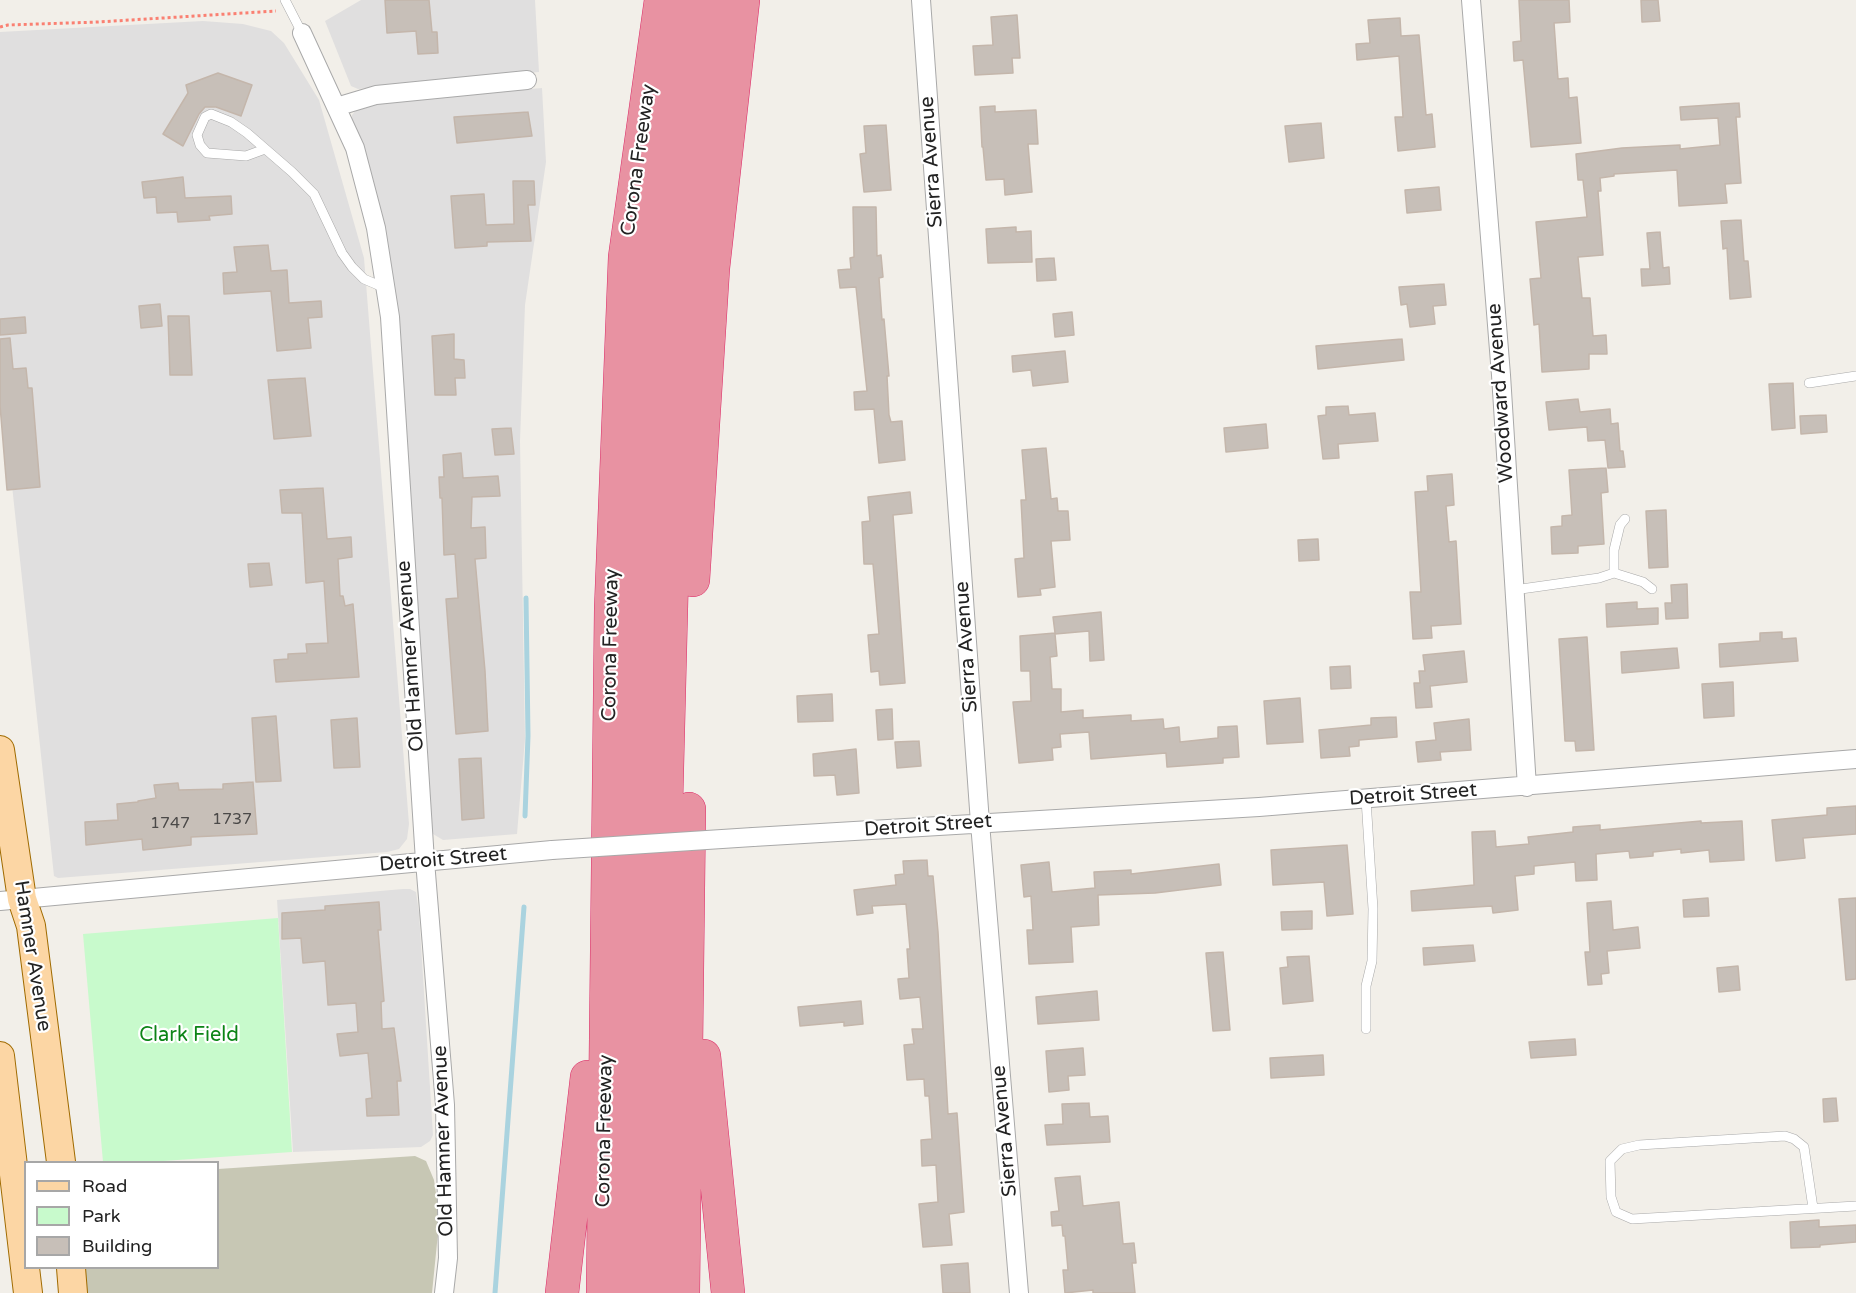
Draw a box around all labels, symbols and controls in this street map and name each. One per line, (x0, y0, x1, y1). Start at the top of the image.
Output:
street label: Corona Freeway (616, 83, 662, 237)
street label: Sierra Avenue (915, 95, 949, 229)
street label: Woodward Avenue (1483, 302, 1519, 484)
street label: Old Hamner Avenue (392, 560, 430, 752)
street label: Corona Freeway (598, 568, 624, 722)
street label: Sierra Avenue (950, 580, 984, 714)
street label: Detroit Street (1348, 779, 1478, 811)
house number: 1737 (212, 810, 252, 830)
street label: Detroit Street (863, 810, 993, 842)
house number: 1747 (150, 814, 190, 834)
street label: Detroit Street (378, 842, 508, 878)
street label: Hamner Avenue (8, 879, 56, 1033)
park label: Clark Field (139, 1024, 239, 1048)
street label: Old Hamner Avenue (429, 1045, 459, 1237)
street label: Corona Freeway (592, 1054, 618, 1208)
street label: Sierra Avenue (987, 1064, 1023, 1198)
legend (24, 1161, 219, 1269)
text: Road (82, 1175, 127, 1197)
text: Park (82, 1205, 120, 1227)
text: Building (82, 1235, 152, 1257)

